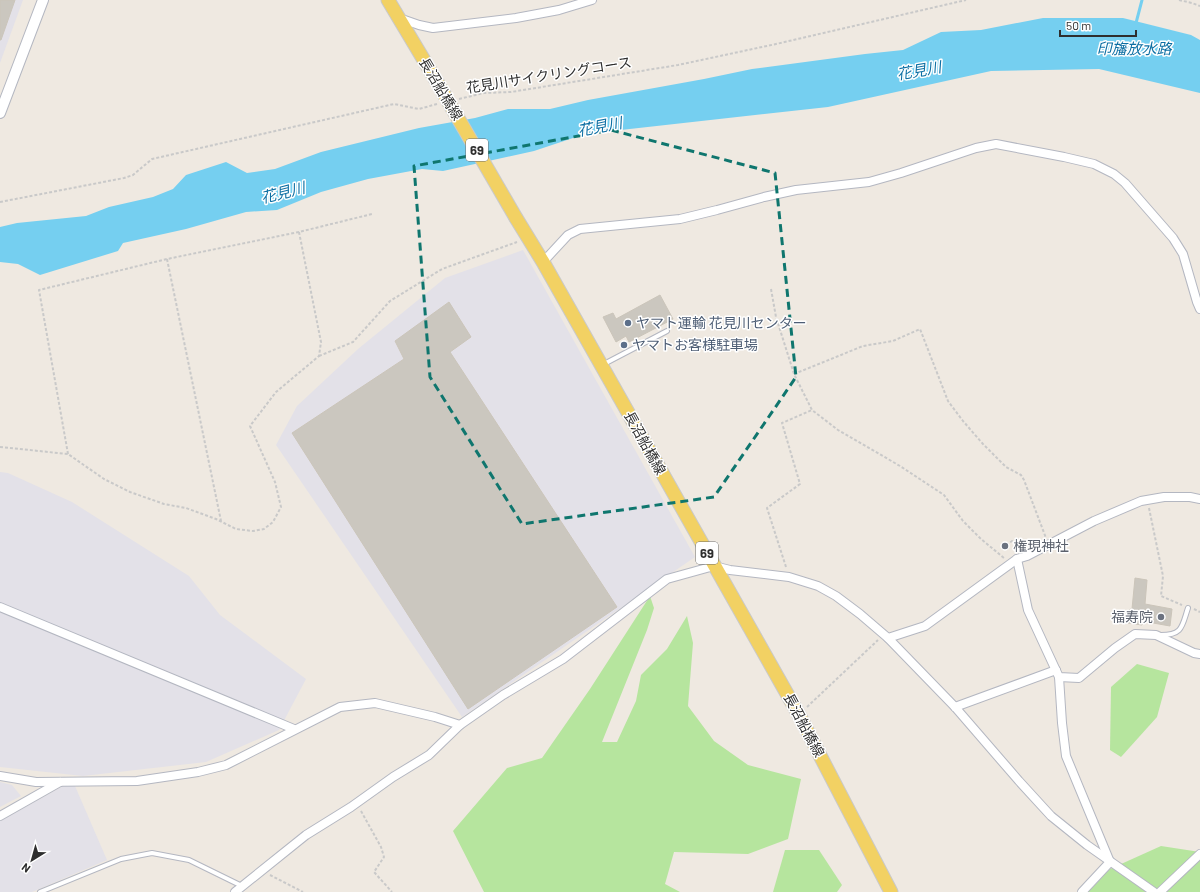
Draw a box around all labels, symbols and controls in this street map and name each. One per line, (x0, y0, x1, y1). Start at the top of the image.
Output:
scale bar (1060, 12, 1136, 38)
text: 50 m (1066, 18, 1091, 32)
water label: 印旛放水路 (1096, 39, 1173, 57)
street label: 花見川サイクリングコース (465, 53, 633, 96)
street label: 長沼船橋線 (416, 54, 467, 123)
water label: 花見川 (895, 57, 945, 83)
water label: 花見川 (576, 113, 626, 139)
road number: 69 (466, 139, 488, 161)
water label: 花見川 (259, 177, 309, 206)
place label: ヤマト運輸 花見川センター (636, 314, 807, 331)
marker: ヤマト運輸 花見川センター (623, 318, 633, 328)
place label: ヤマトお客様駐車場 (632, 336, 758, 353)
marker: ヤマトお客様駐車場 (619, 340, 629, 350)
street label: 長沼船橋線 (621, 408, 670, 477)
place label: 権現神社 (1013, 537, 1069, 554)
marker: 権現神社 (1000, 541, 1010, 551)
road number: 69 (696, 542, 718, 564)
place label: 福寿院 (1111, 608, 1153, 625)
marker: 福寿院 (1156, 612, 1166, 622)
street label: 長沼船橋線 (781, 690, 828, 760)
north arrow (12, 840, 52, 880)
text: N (19, 861, 33, 876)

